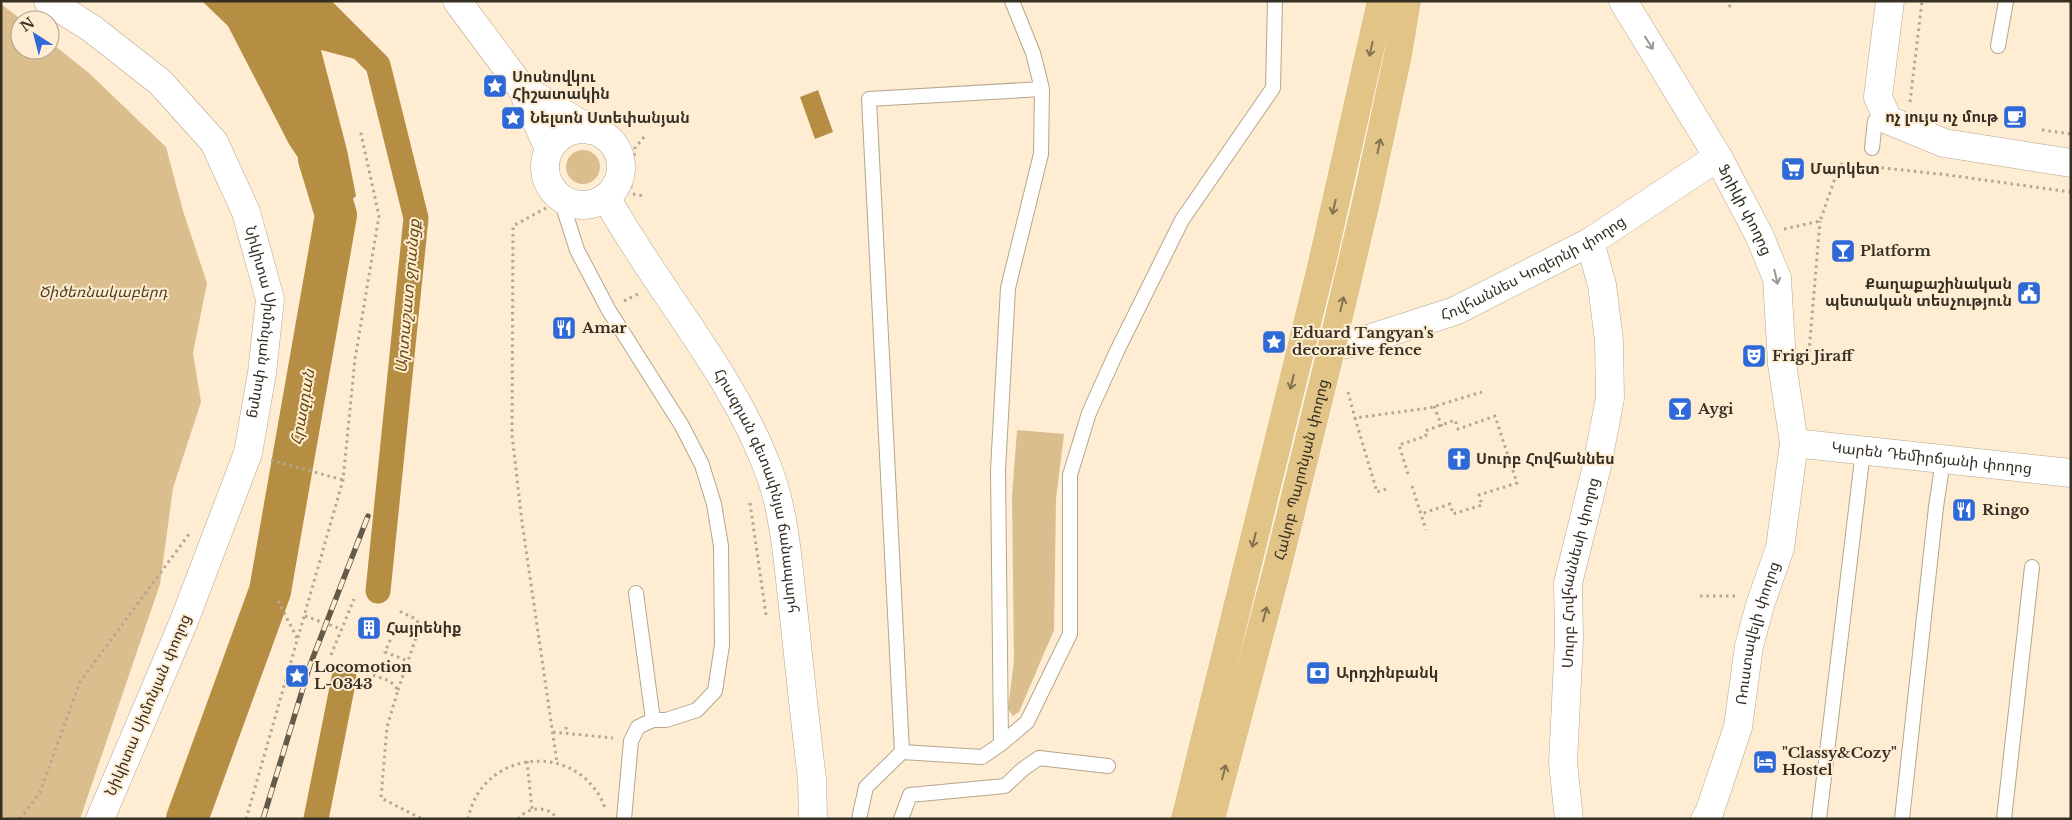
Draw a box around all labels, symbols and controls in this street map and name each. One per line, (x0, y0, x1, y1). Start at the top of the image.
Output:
north arrow (10, 10, 60, 60)
text: N (17, 13, 38, 36)
one-way arrow (1644, 35, 1654, 49)
one-way arrow (1365, 40, 1375, 56)
place label: Սոսնովկու Հիշատակին (512, 67, 610, 103)
place icon: Սոսնովկու Հիշատակին (482, 73, 508, 99)
cafe icon: ոչ լույս ոչ մութ (2002, 104, 2028, 130)
place icon: Նելսոն Ստեփանյան (500, 105, 526, 131)
place label: ոչ լույս ոչ մութ (1885, 107, 1999, 126)
place label: Նելսոն Ստեփանյան (530, 108, 690, 127)
one-way arrow (1375, 138, 1384, 154)
supermarket icon: Մարկետ (1780, 156, 1806, 182)
place label: Մարկետ (1810, 159, 1880, 178)
street label: Ֆրիկի փողոց (1714, 161, 1776, 258)
one-way arrow (1329, 199, 1338, 215)
street label: Հովհաննես Կոզերնի փողոց (1438, 211, 1629, 324)
water label: Արտաշատ ջրանցք (390, 217, 424, 374)
street label: Նիկիտա Սիմոնյան փողոց (241, 224, 281, 420)
bar icon: Platform (1830, 238, 1856, 264)
place label: Platform (1860, 241, 1931, 260)
one-way arrow (1772, 269, 1781, 285)
place label: Քաղաքաշինական պետական տեսչություն (1825, 274, 2012, 310)
public building icon: Քաղաքաշինական պետական տեսչություն (2016, 280, 2042, 306)
park label: Ծիծեռնակաբերդ (39, 282, 168, 301)
one-way arrow (1338, 296, 1347, 312)
restaurant icon: Amar (551, 315, 577, 341)
place label: Amar (581, 318, 627, 337)
place label: Eduard Tangyan's decorative fence (1292, 323, 1434, 359)
place icon: Eduard Tangyan's decorative fence (1261, 329, 1287, 355)
theatre icon: Frigi Jiraff (1741, 343, 1767, 369)
place label: Frigi Jiraff (1772, 346, 1855, 365)
street label: Հրազդան գետափնյա ճանապարհ (710, 365, 804, 614)
water label: Հրազդան (286, 366, 319, 446)
one-way arrow (1287, 374, 1296, 390)
street label: Հակոբ Պարոնյան փողոց (1270, 377, 1333, 562)
bar icon: Aygi (1667, 396, 1693, 422)
place label: Aygi (1697, 399, 1734, 418)
street label: Կարեն Դեմիրճյանի փողոց (1831, 437, 2033, 478)
church icon: Սուրբ Հովհաննես (1446, 446, 1472, 472)
place label: Սուրբ Հովհաննես (1476, 449, 1615, 468)
street label: Սուրբ Հովհաննեսի փողոց (1557, 475, 1603, 669)
restaurant icon: Ringo (1951, 497, 1977, 523)
place label: Ringo (1982, 500, 2030, 519)
one-way arrow (1249, 532, 1258, 548)
street label: Ռուստավելի փողոց (1731, 559, 1784, 706)
one-way arrow (1261, 607, 1270, 623)
street label: Նիկիտա Սիմոնյան փողոց (101, 611, 195, 799)
building icon: Հայրենիք (356, 615, 382, 641)
place label: Հայրենիք (386, 618, 462, 637)
place label: Locomotion L-0343 (314, 657, 412, 693)
bank icon: Արդշինբանկ (1305, 660, 1331, 686)
place icon: Locomotion L-0343 (284, 663, 310, 689)
place label: Արդշինբանկ (1336, 663, 1438, 682)
place label: "Classy&Cozy" Hostel (1782, 743, 1897, 779)
hotel icon: "Classy&Cozy" Hostel (1752, 749, 1778, 775)
one-way arrow (1219, 764, 1229, 780)

